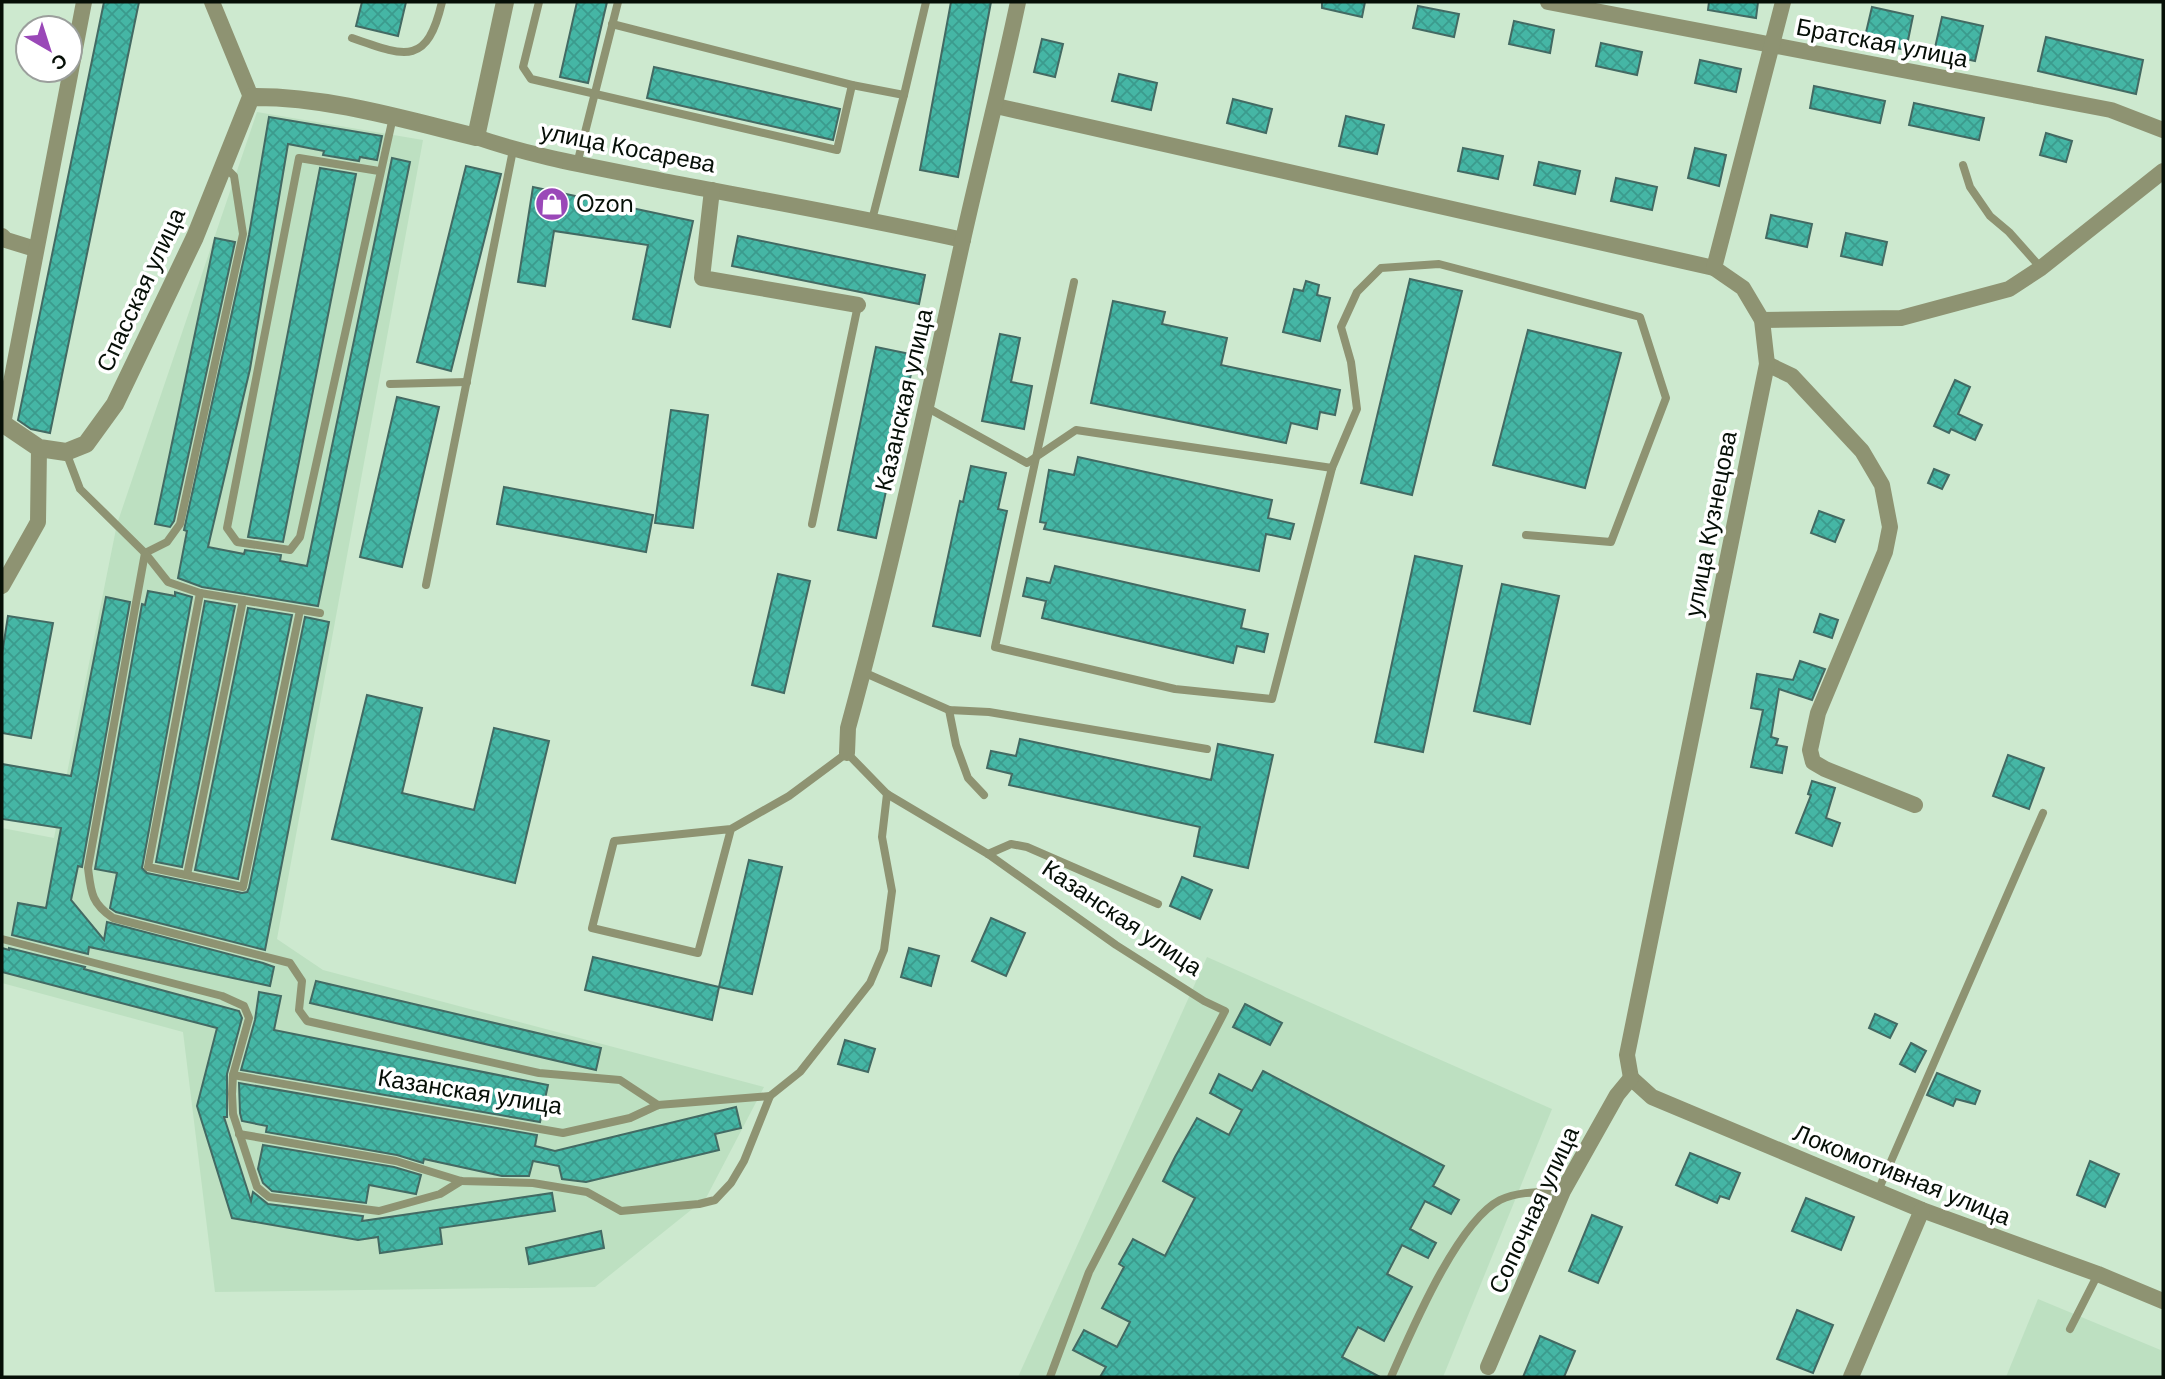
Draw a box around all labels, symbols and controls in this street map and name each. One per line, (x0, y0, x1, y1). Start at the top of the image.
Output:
street label: Братская улица (1794, 11, 1971, 74)
north arrow (14, 14, 84, 84)
text: С (46, 48, 73, 76)
street label: улица Косарева (538, 115, 719, 180)
shop icon: Ozon (533, 185, 571, 223)
place label: Ozon (576, 188, 634, 219)
street label: Спасская улица (89, 202, 192, 377)
street label: Казанская улица (867, 305, 940, 494)
street label: улица Кузнецова (1677, 428, 1744, 619)
street label: Казанская улица (1036, 853, 1209, 983)
street label: Казанская улица (376, 1062, 565, 1121)
street label: Локомотивная улица (1789, 1117, 2016, 1233)
street label: Сопочная улица (1481, 1121, 1586, 1298)

